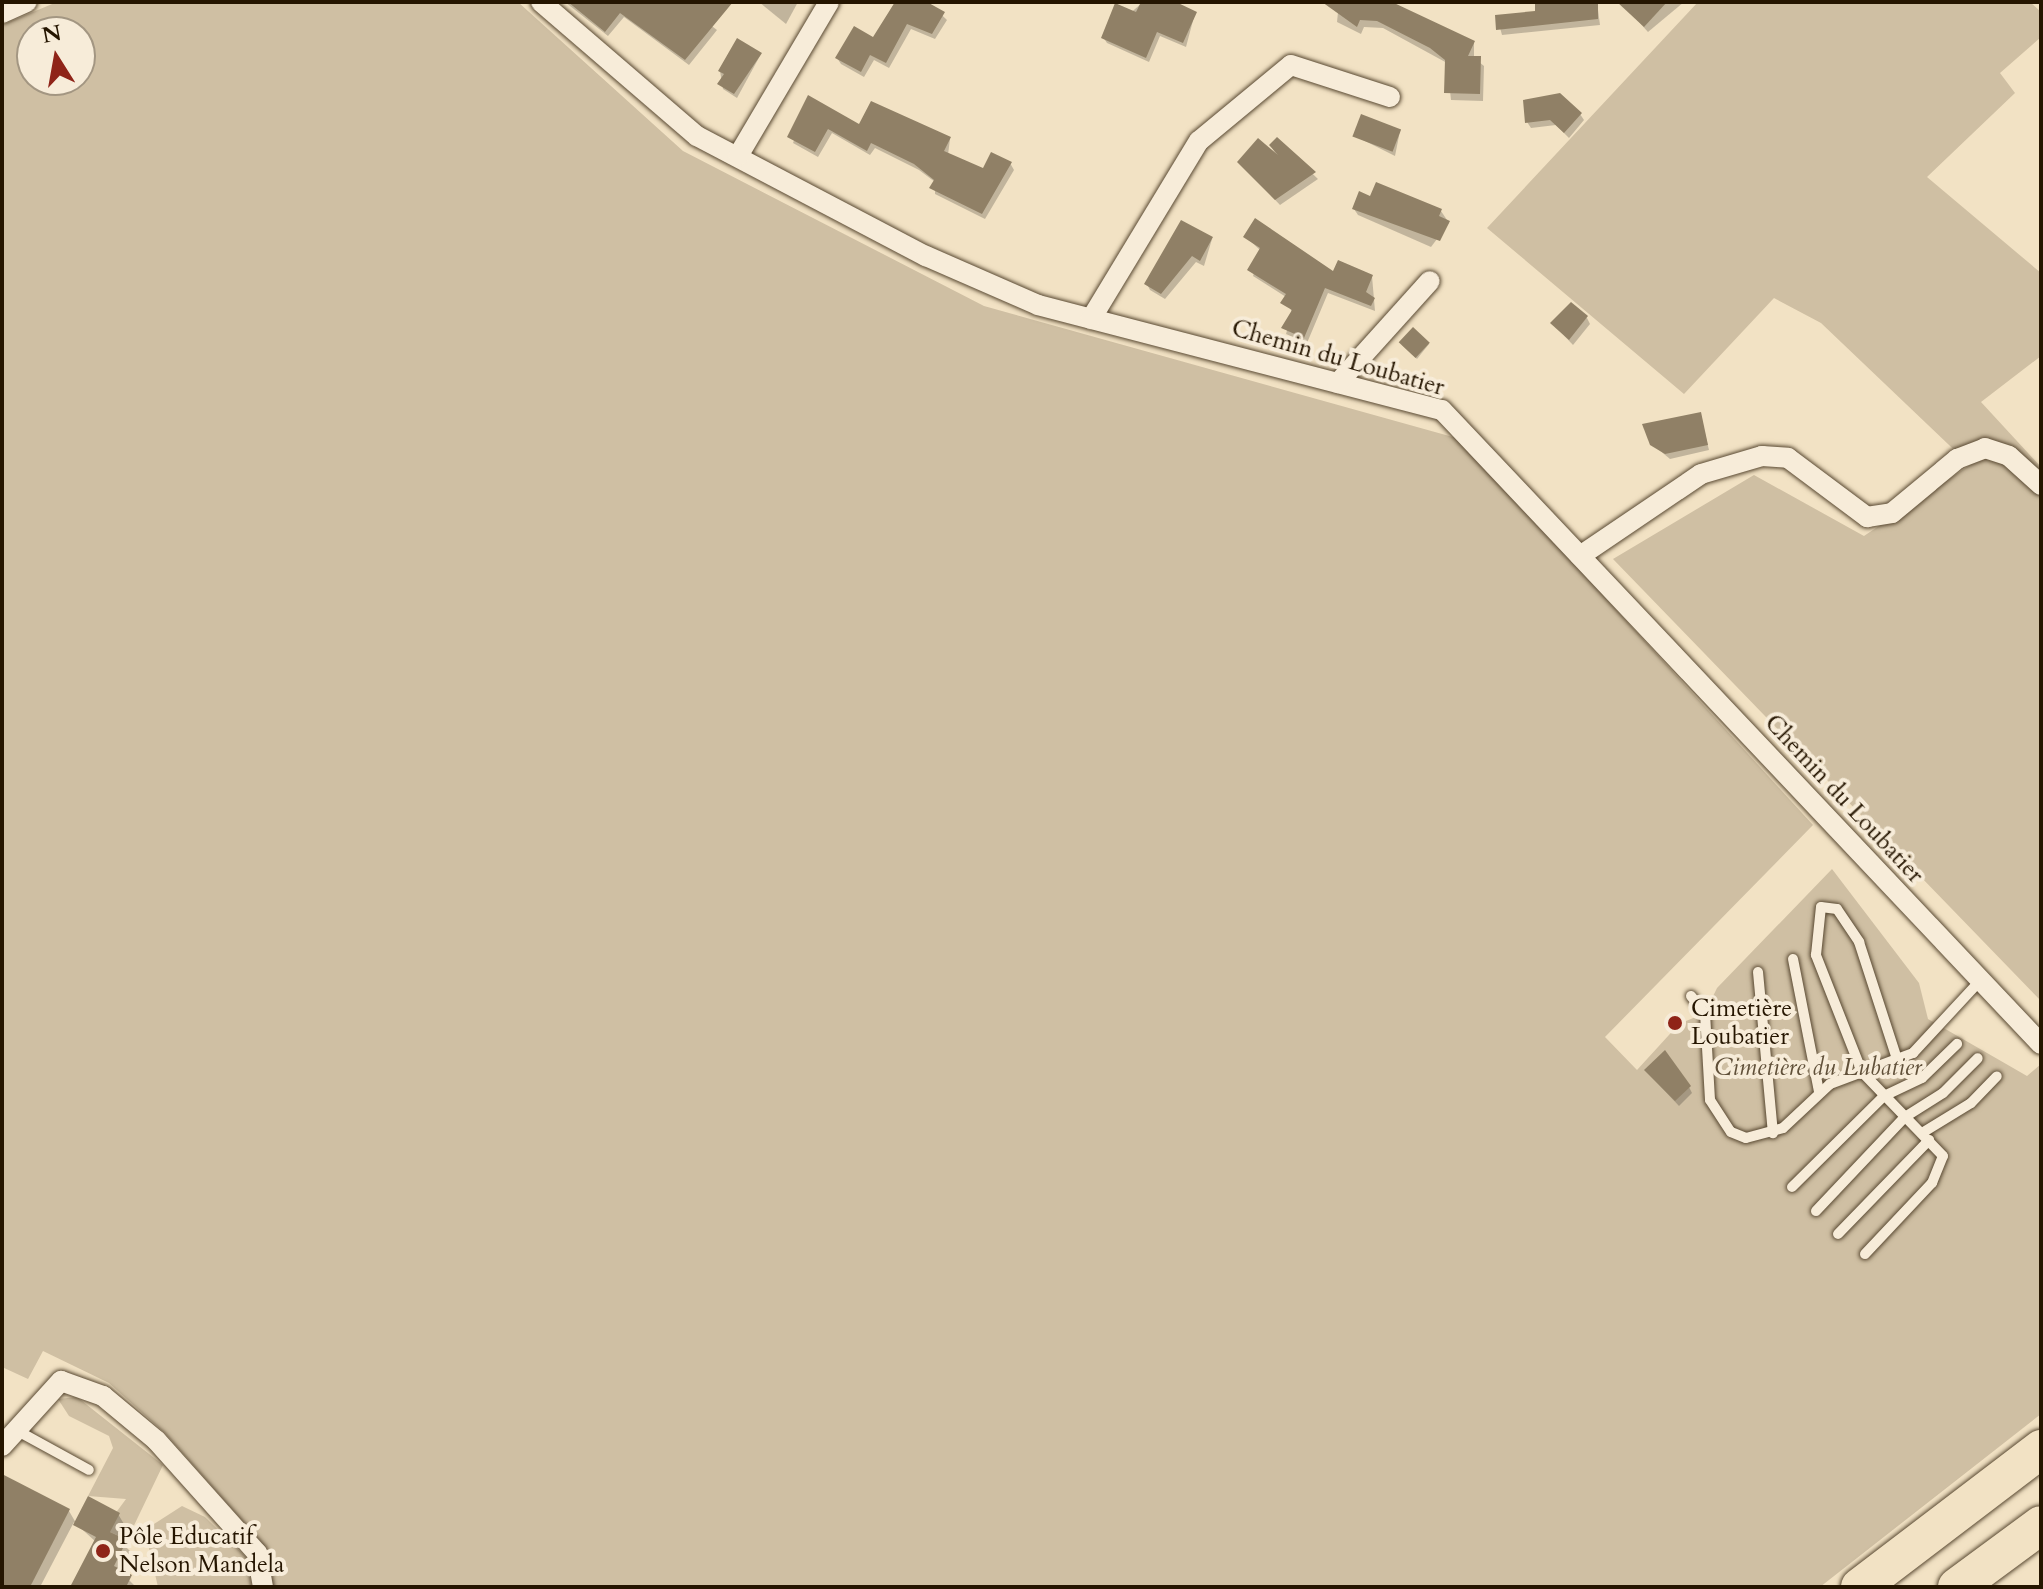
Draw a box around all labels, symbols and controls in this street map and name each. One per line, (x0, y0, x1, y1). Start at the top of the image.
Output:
north arrow (16, 16, 96, 96)
text: N (40, 18, 64, 51)
street label: Chemin du Loubatier (1228, 314, 1448, 402)
street label: Chemin du Loubatier (1759, 709, 1929, 889)
place label: Cimetière Loubatier (1691, 995, 1792, 1051)
marker: Cimetière Loubatier (1666, 1014, 1684, 1032)
park label: Cimetière du Lubatier (1714, 1054, 1922, 1082)
place label: Pôle Educatif Nelson Mandela (119, 1523, 284, 1579)
marker: Pôle Educatif Nelson Mandela (94, 1542, 112, 1560)

